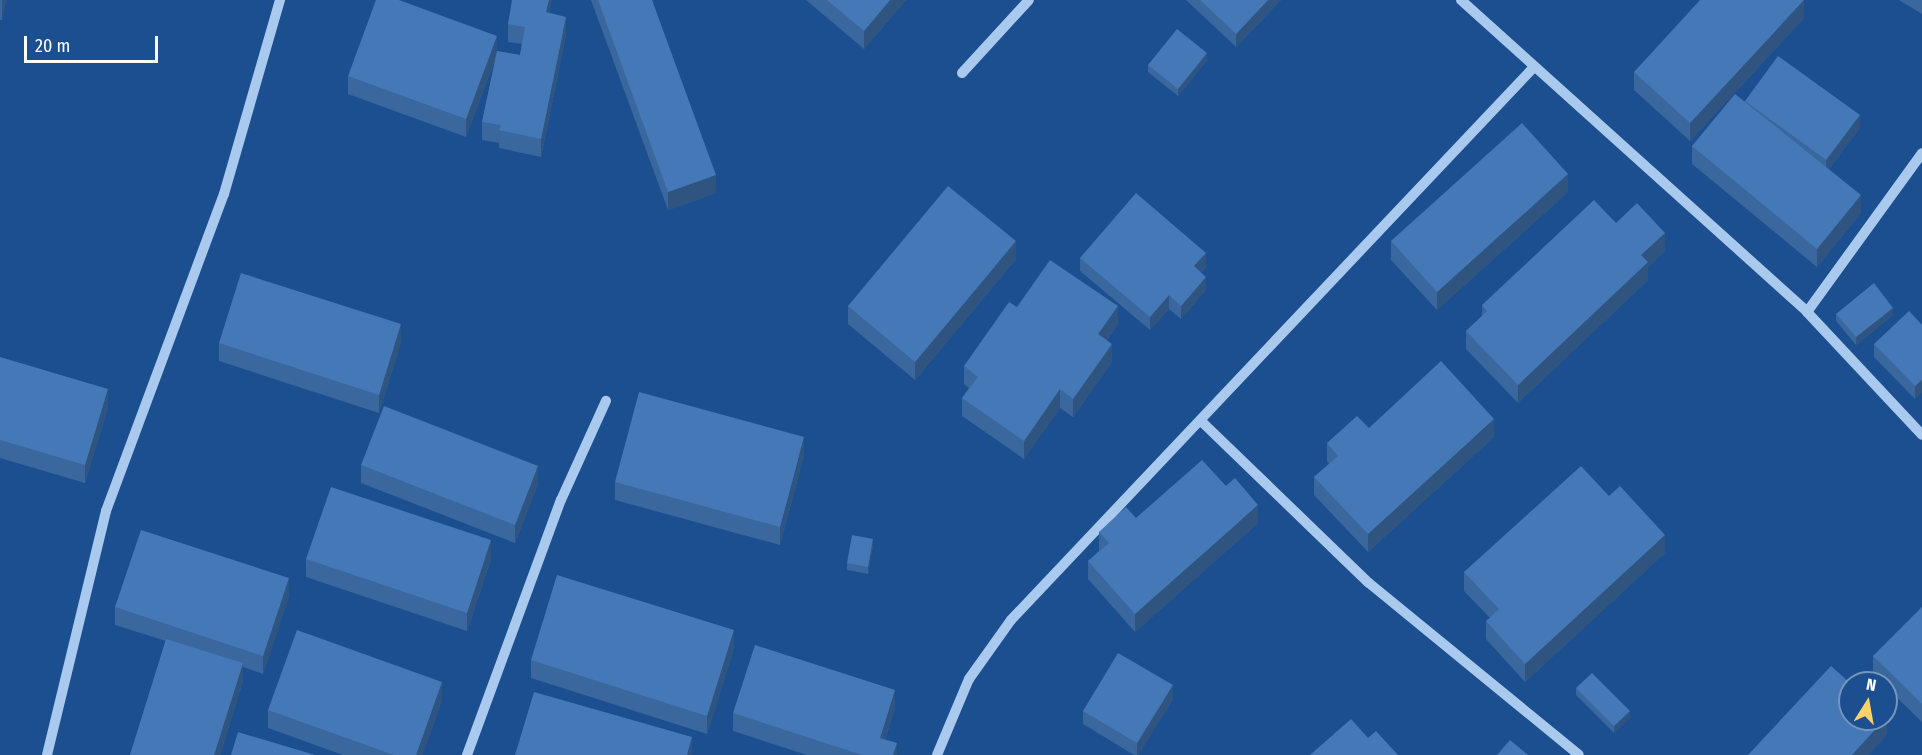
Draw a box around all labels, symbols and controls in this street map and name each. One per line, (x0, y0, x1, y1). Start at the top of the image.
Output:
scale bar (27, 24, 160, 62)
text: 20 m (35, 35, 70, 57)
north arrow (1838, 671, 1898, 731)
text: N (1865, 675, 1878, 695)

